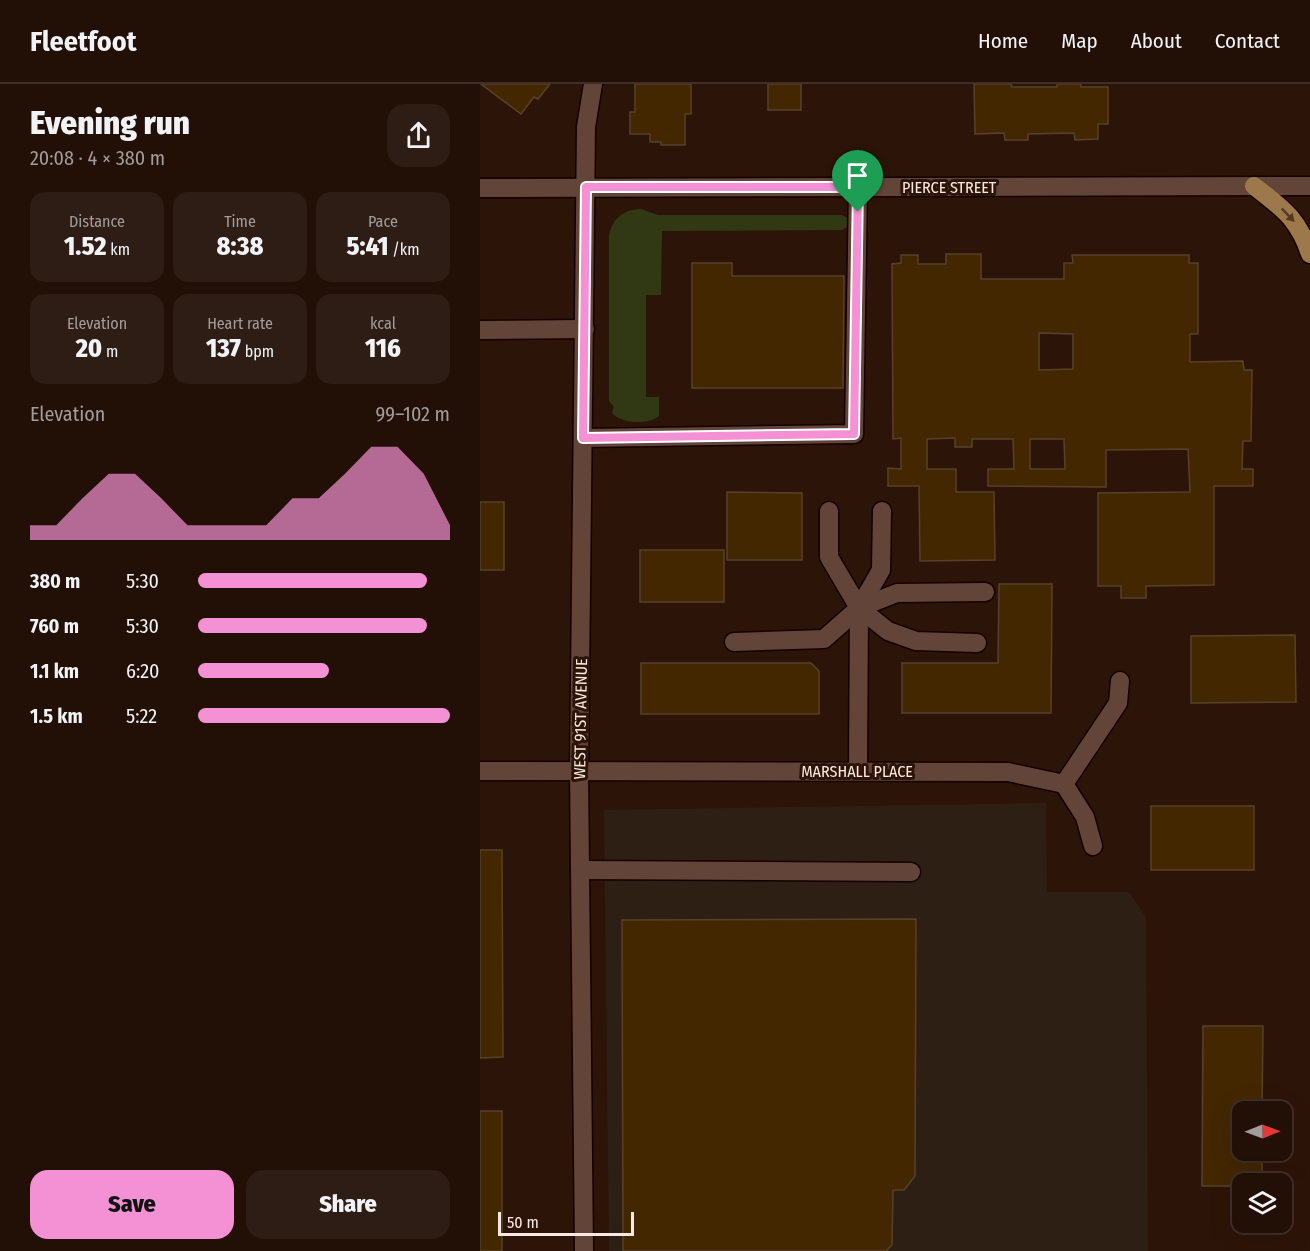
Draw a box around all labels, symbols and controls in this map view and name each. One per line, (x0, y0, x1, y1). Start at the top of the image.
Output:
text: Fleetfoot (30, 25, 137, 58)
text: Home (978, 28, 1028, 54)
text: Map (1061, 28, 1098, 54)
text: About (1131, 28, 1182, 54)
text: Contact (1215, 28, 1280, 54)
text: Evening run (30, 103, 190, 143)
button: share (387, 104, 450, 167)
text: 20:08 · 4 × 380 m (30, 146, 165, 170)
pin (832, 150, 883, 212)
icon: arrive (841, 159, 874, 192)
street label: PIERCE STREET (902, 178, 997, 197)
one-way arrow (1281, 208, 1295, 223)
text: Distance (69, 212, 125, 231)
text: Time (224, 212, 256, 231)
text: Pace (368, 212, 398, 231)
text: 1.52 (64, 231, 106, 262)
text: 8:38 (217, 231, 263, 262)
text: 5:41 (347, 231, 388, 262)
text: km (106, 240, 130, 259)
text: /km (388, 240, 419, 259)
text: Elevation (67, 314, 127, 333)
text: Heart rate (207, 314, 273, 333)
text: kcal (370, 314, 396, 333)
text: 20 (76, 333, 102, 364)
text: 137 (206, 333, 241, 364)
text: 116 (365, 333, 401, 364)
text: m (102, 342, 118, 361)
text: bpm (241, 342, 274, 361)
text: Elevation (30, 402, 105, 426)
text: 99–102 m (376, 402, 450, 426)
text: 380 m (30, 569, 80, 593)
text: 5:30 (126, 569, 159, 593)
text: 760 m (30, 614, 79, 638)
text: 5:30 (126, 614, 159, 638)
street label: WEST 91ST AVENUE (570, 658, 591, 780)
text: 1.1 km (30, 659, 79, 683)
text: 6:20 (126, 659, 159, 683)
text: 1.5 km (30, 704, 83, 728)
text: 5:22 (126, 704, 157, 728)
street label: MARSHALL PLACE (801, 762, 913, 781)
north arrow (1232, 1101, 1292, 1161)
map controls (1232, 1101, 1292, 1233)
button: Save (30, 1170, 234, 1239)
button: Share (246, 1170, 450, 1239)
button: layers (1232, 1173, 1292, 1233)
scale bar (498, 1209, 634, 1236)
text: 50 m (507, 1213, 539, 1232)

